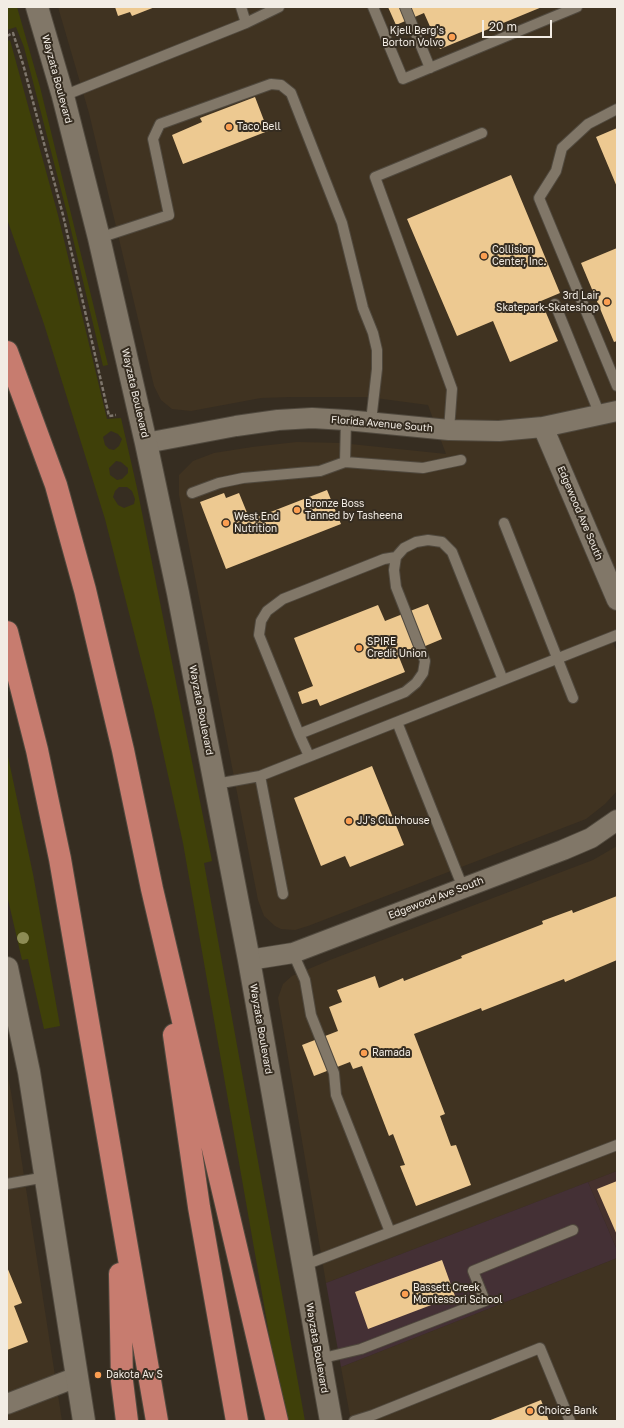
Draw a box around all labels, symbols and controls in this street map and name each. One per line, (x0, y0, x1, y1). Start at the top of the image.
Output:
scale bar (484, 12, 554, 38)
text: 20 m (489, 19, 517, 34)
place label: Kjell Berg's Borton Volvo (382, 25, 444, 48)
marker: Kjell Berg's Borton Volvo (447, 32, 457, 42)
street label: Wayzata Boulevard (39, 33, 75, 125)
place label: Taco Bell (237, 121, 281, 133)
marker: Taco Bell (224, 122, 234, 132)
place label: Collision Center, Inc. (492, 244, 546, 268)
marker: Collision Center, Inc. (479, 251, 489, 261)
place label: 3rd Lair Skatepark-Skateshop (496, 290, 599, 314)
marker: 3rd Lair Skatepark-Skateshop (602, 297, 612, 307)
street label: Wayzata Boulevard (119, 347, 151, 439)
street label: Florida Avenue South (331, 414, 433, 434)
street label: Edgewood Ave South (555, 464, 605, 562)
place label: Bronze Boss Tanned by Tasheena (305, 498, 403, 522)
marker: Bronze Boss Tanned by Tasheena (292, 505, 302, 515)
place label: West End Nutrition (234, 511, 279, 534)
marker: West End Nutrition (221, 518, 231, 528)
place label: SPIRE Credit Union (367, 636, 427, 660)
marker: SPIRE Credit Union (354, 643, 364, 653)
street label: Wayzata Boulevard (186, 664, 216, 756)
place label: JJ's Clubhouse (357, 815, 430, 827)
marker: JJ's Clubhouse (344, 816, 354, 826)
street label: Edgewood Ave South (387, 874, 485, 922)
street label: Wayzata Boulevard (247, 983, 275, 1075)
place label: Ramada (372, 1047, 411, 1059)
marker: Ramada (359, 1048, 369, 1058)
place label: Bassett Creek Montessori School (413, 1282, 502, 1306)
marker: Bassett Creek Montessori School (400, 1289, 410, 1299)
street label: Wayzata Boulevard (303, 1302, 331, 1394)
place label: Dakota Av S (106, 1369, 163, 1381)
marker: Dakota Av S (93, 1370, 103, 1380)
place label: Choice Bank (538, 1405, 598, 1417)
marker: Choice Bank (525, 1406, 535, 1416)

